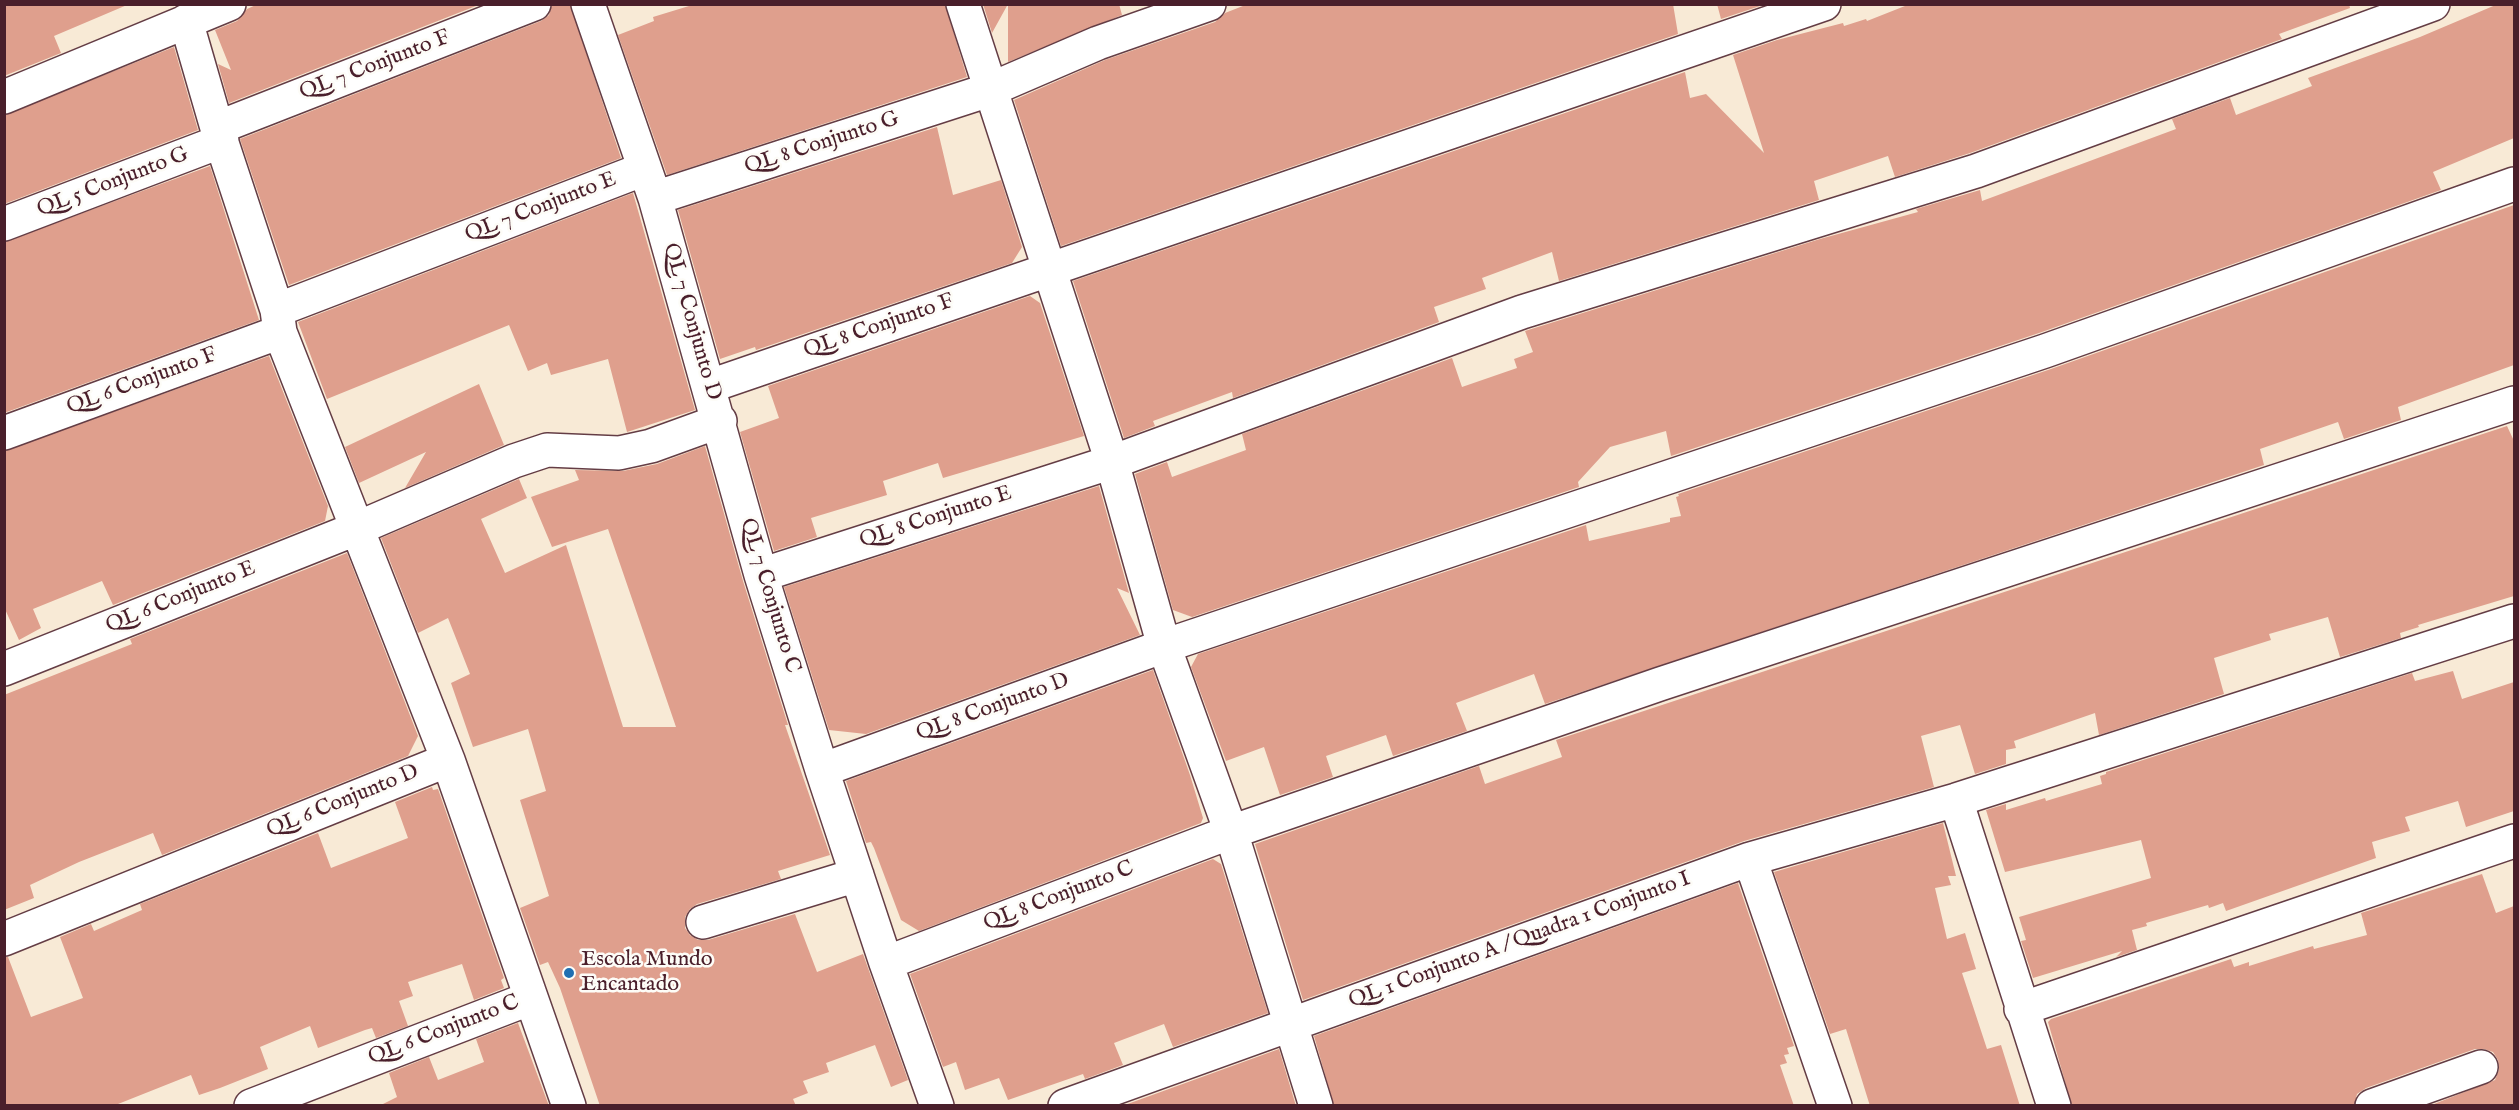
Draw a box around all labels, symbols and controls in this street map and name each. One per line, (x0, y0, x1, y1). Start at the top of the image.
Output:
street label: QL 7 Conjunto F (296, 25, 454, 107)
street label: QL 8 Conjunto G (742, 107, 902, 181)
street label: QL 5 Conjunto G (34, 142, 192, 224)
street label: QL 7 Conjunto E (462, 167, 620, 249)
street label: QL 7 Conjunto D (656, 240, 726, 404)
street label: QL 8 Conjunto F (800, 289, 958, 365)
street label: QL 6 Conjunto F (63, 343, 221, 421)
street label: QL 8 Conjunto E (857, 481, 1015, 555)
street label: QL 7 Conjunto C (733, 515, 805, 677)
street label: QL 6 Conjunto E (102, 556, 260, 640)
street label: QL 8 Conjunto D (913, 668, 1073, 748)
street label: QL 6 Conjunto D (263, 760, 423, 844)
street label: QL 8 Conjunto C (980, 856, 1138, 938)
street label: QL 1 Conjunto A / Quadra 1 Conjunto I (1346, 867, 1694, 1015)
place label: Escola Mundo Encantado (581, 947, 713, 998)
marker: Escola Mundo Encantado (562, 966, 576, 980)
street label: QL 6 Conjunto C (365, 990, 523, 1072)

